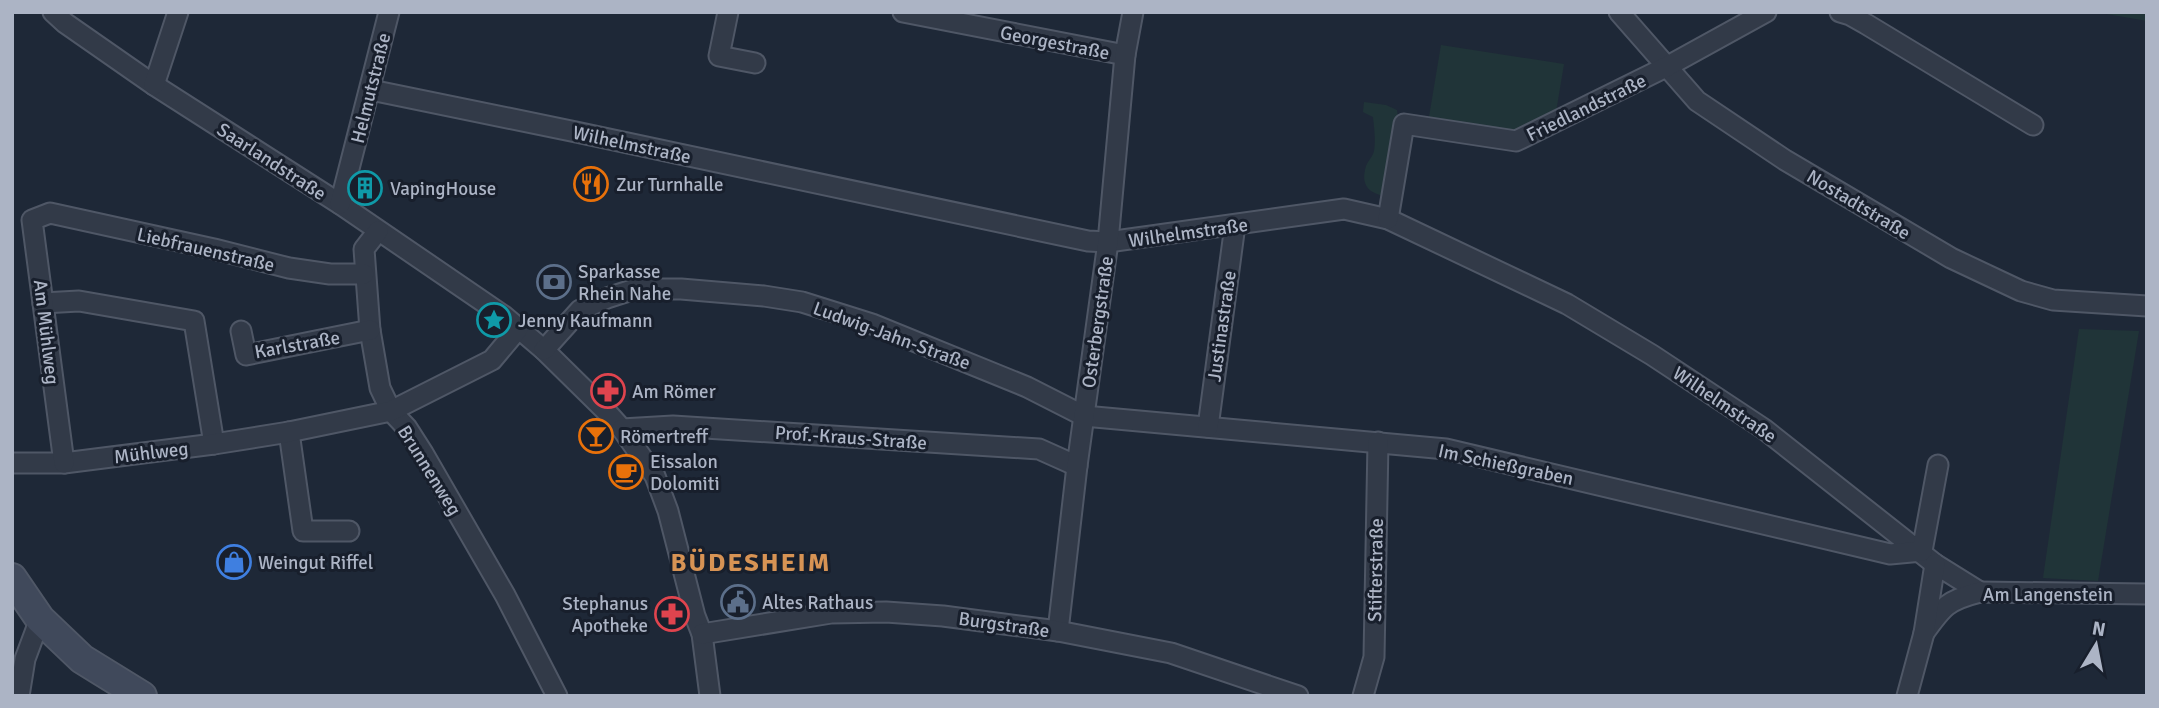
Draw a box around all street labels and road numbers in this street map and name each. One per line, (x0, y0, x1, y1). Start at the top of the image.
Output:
street label: Georgestraße (998, 21, 1112, 65)
street label: Helmutstraße (346, 31, 396, 146)
street label: Friedlandstraße (1523, 69, 1650, 147)
street label: Saarlandstraße (212, 118, 331, 206)
street label: Wilhelmstraße (570, 121, 693, 169)
street label: Nostadtstraße (1802, 164, 1915, 245)
street label: Wilhelmstraße (1127, 213, 1249, 253)
street label: Liebfrauenstraße (135, 222, 277, 277)
street label: Osterbergstraße (1077, 255, 1119, 390)
street label: Justinastraße (1202, 269, 1242, 383)
street label: Am Mühlweg (28, 278, 64, 386)
street label: Ludwig-Jahn-Straße (810, 296, 974, 376)
street label: Karlstraße (253, 326, 342, 364)
street label: Wilhelmstraße (1668, 361, 1781, 448)
street label: Brunnenweg (392, 421, 466, 520)
street label: Prof.-Kraus-Straße (774, 421, 928, 455)
street label: Mühlweg (113, 437, 190, 469)
street label: Im Schießgraben (1436, 439, 1576, 491)
street label: Stifterstraße (1363, 518, 1389, 622)
street label: Am Langenstein (1983, 583, 2113, 607)
street label: Burgstraße (957, 607, 1051, 643)

